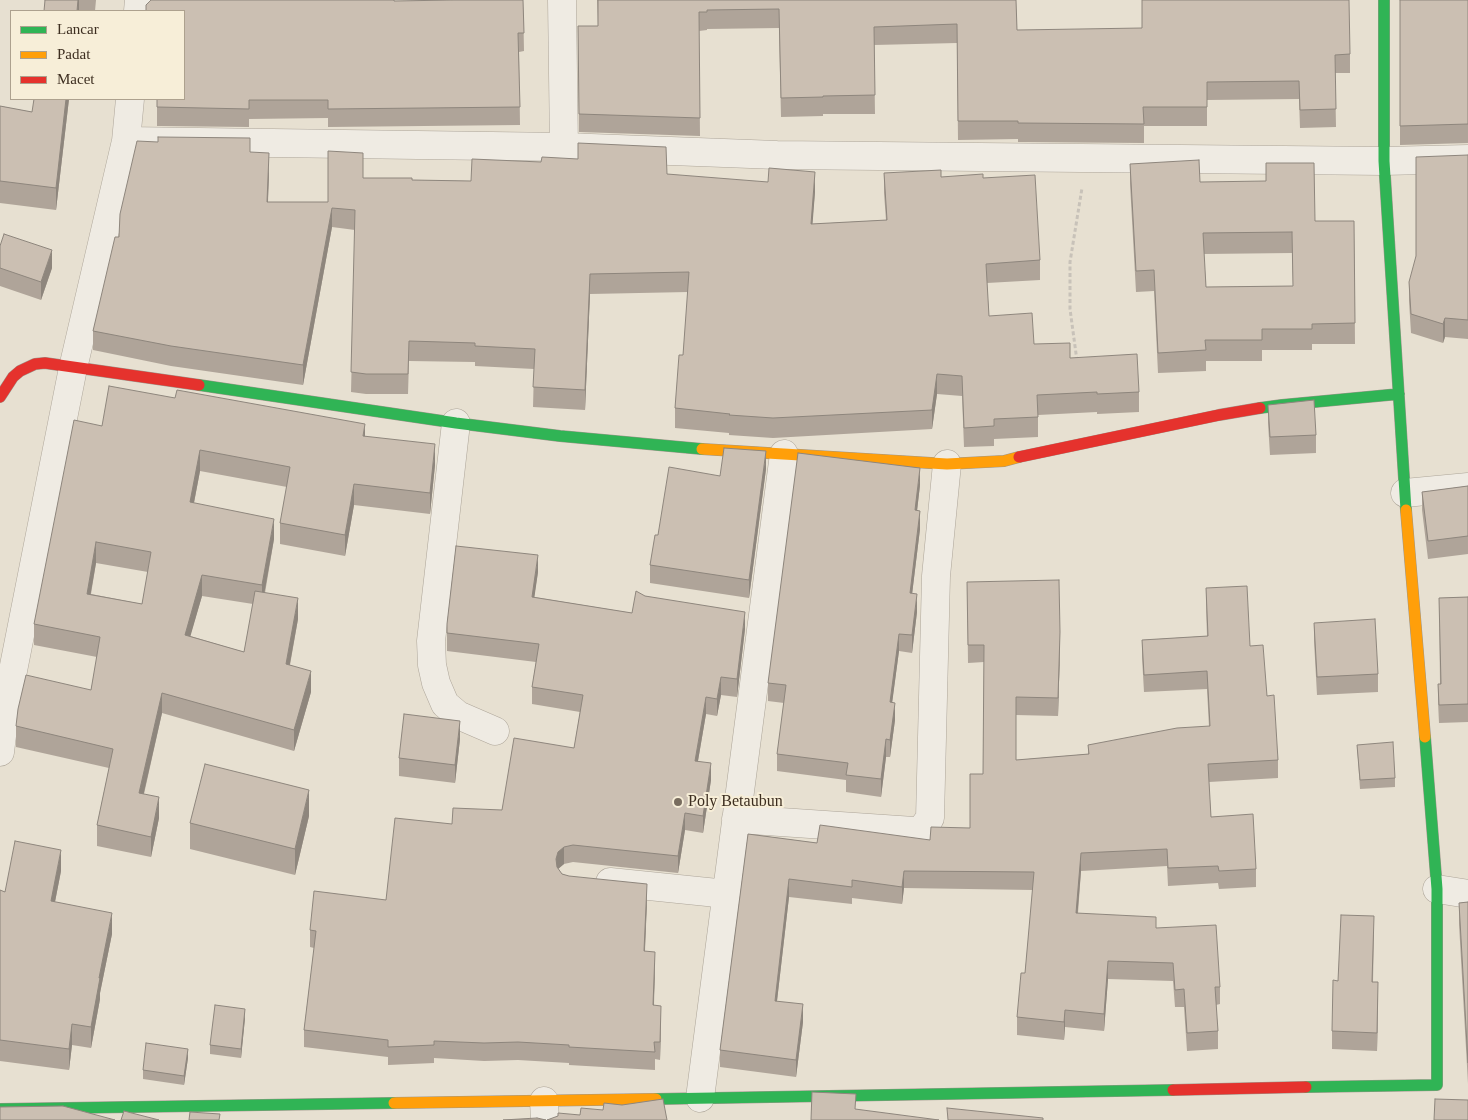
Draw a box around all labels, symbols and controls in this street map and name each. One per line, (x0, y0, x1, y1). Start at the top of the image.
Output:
legend (10, 10, 185, 100)
text: Lancar (57, 21, 99, 37)
text: Padat (57, 46, 90, 62)
text: Macet (57, 71, 94, 87)
place label: Poly Betaubun (688, 792, 783, 812)
marker: Poly Betaubun (672, 796, 684, 808)

